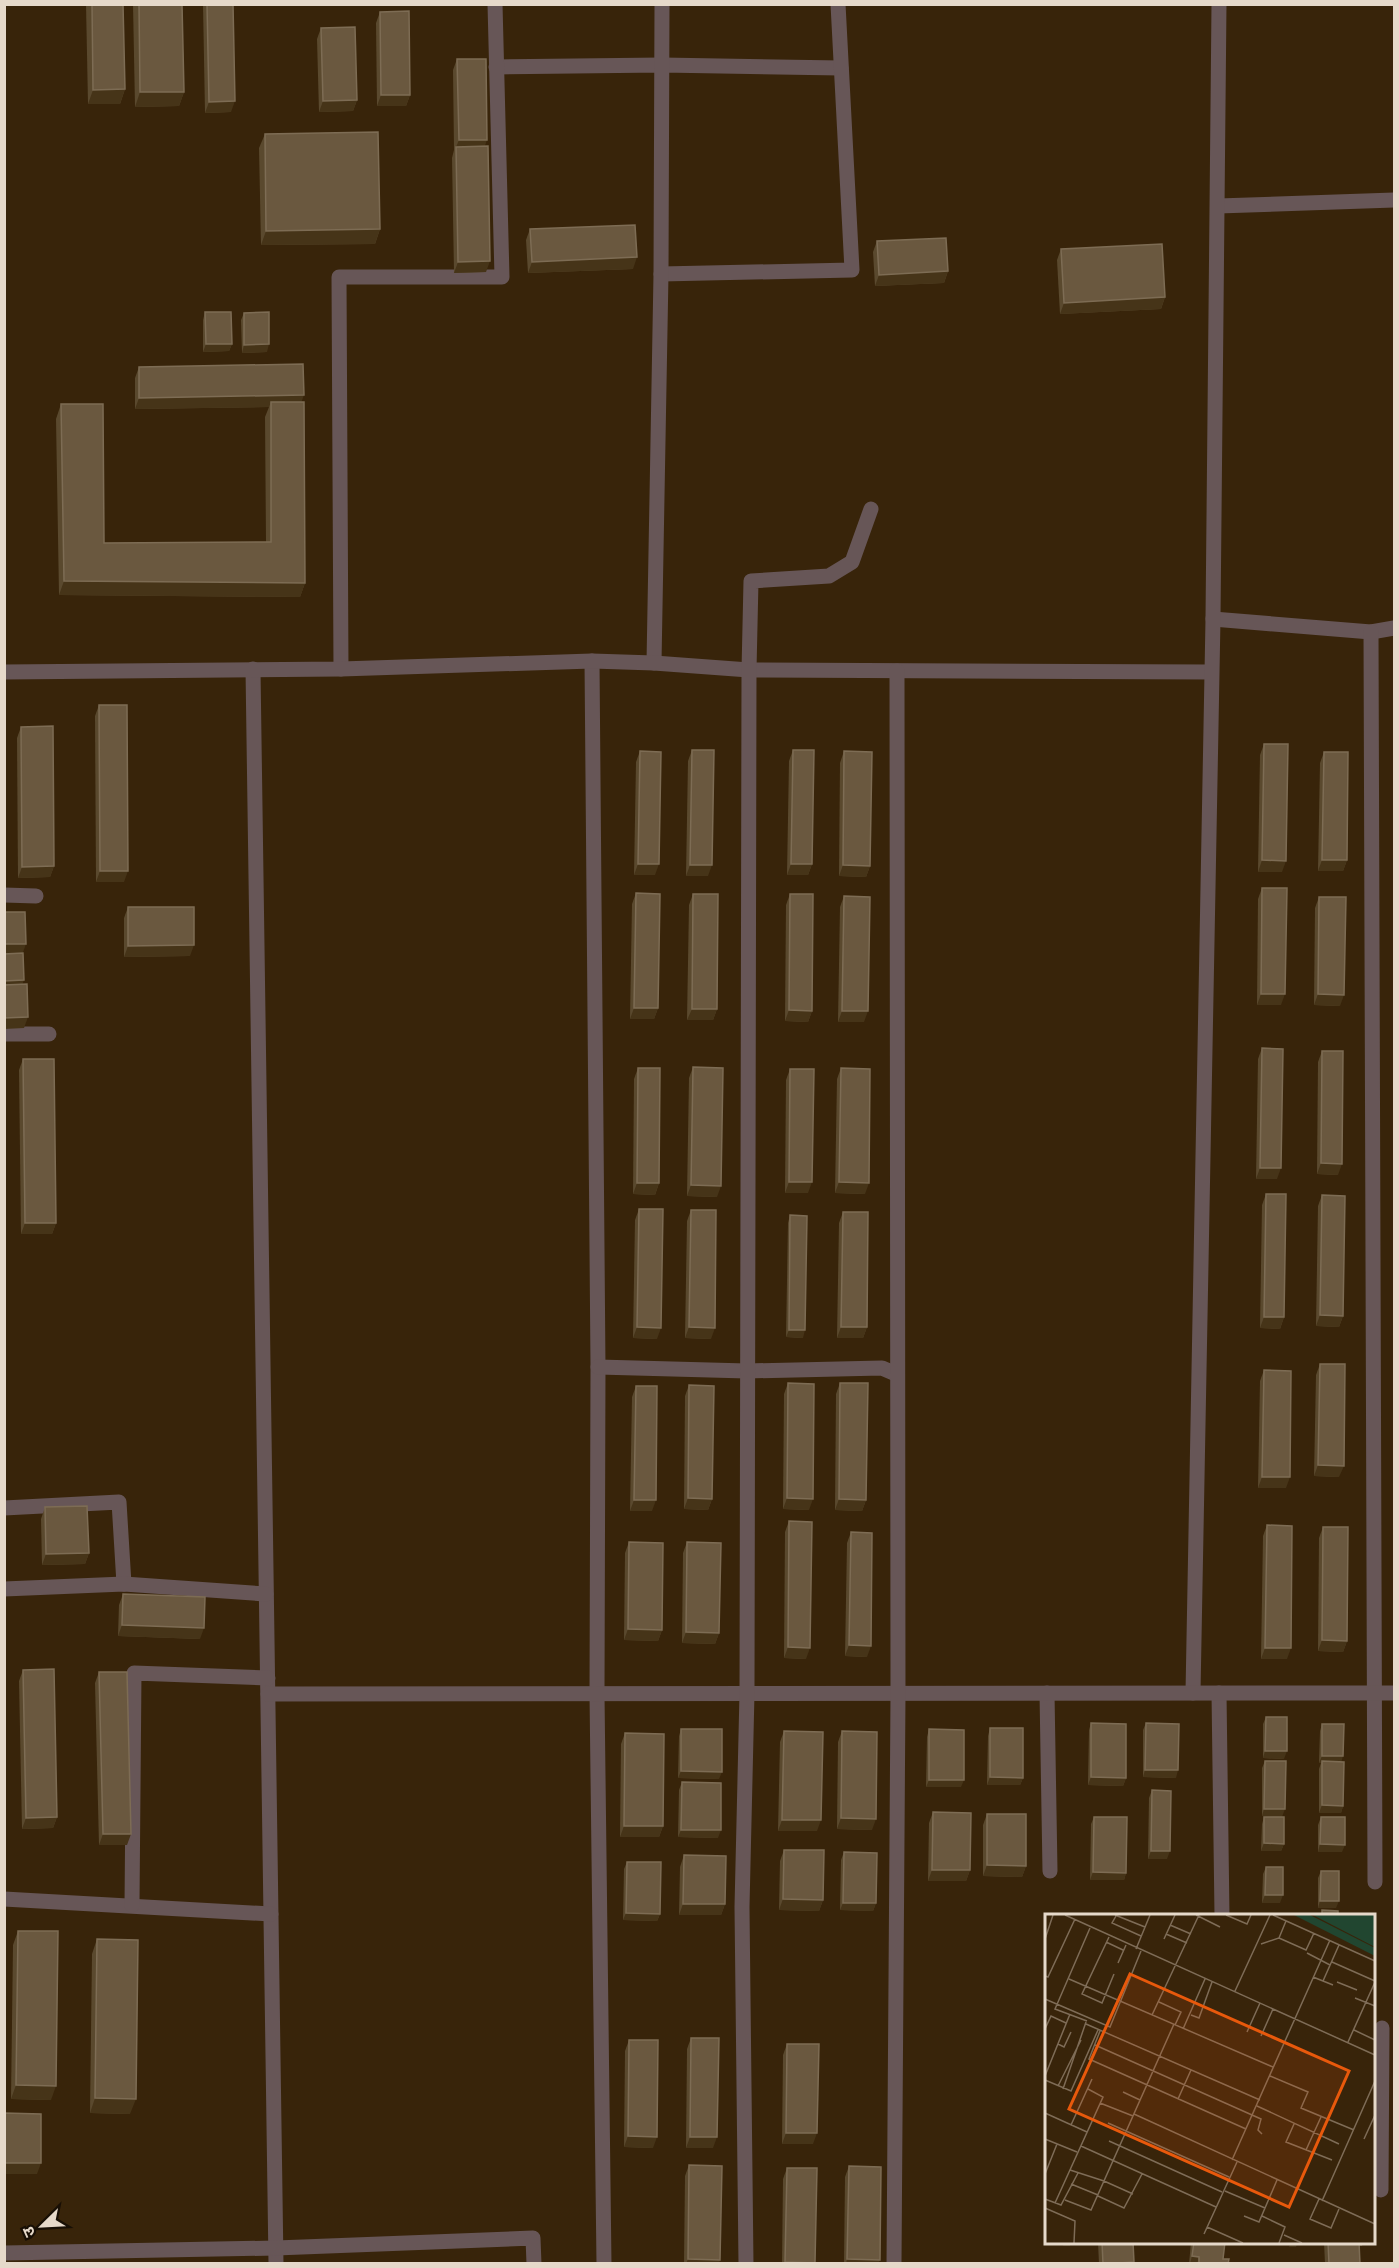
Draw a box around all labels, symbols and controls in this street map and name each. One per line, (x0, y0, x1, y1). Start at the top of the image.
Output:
inset map (1045, 1914, 1375, 2244)
north arrow (12, 2196, 72, 2256)
text: उ (18, 2223, 39, 2240)

